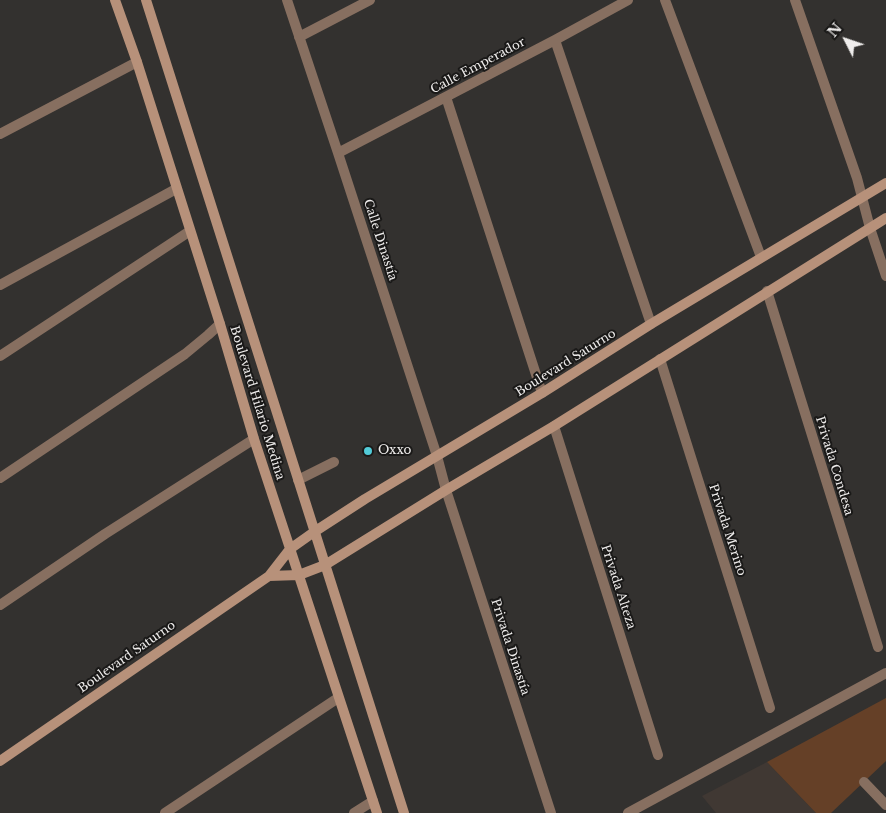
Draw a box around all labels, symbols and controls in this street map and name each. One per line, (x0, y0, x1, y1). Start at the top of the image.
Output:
north arrow (821, 15, 871, 65)
text: N (824, 19, 846, 41)
street label: Calle Emperador (428, 35, 528, 97)
street label: Calle Dinastía (360, 197, 400, 283)
street label: Boulevard Hilario Medina (227, 324, 287, 482)
street label: Boulevard Saturno (513, 326, 619, 400)
street label: Privada Condesa (812, 415, 856, 517)
place label: Oxxo (378, 444, 411, 458)
marker: Oxxo (362, 445, 374, 457)
street label: Privada Merino (705, 482, 749, 578)
street label: Privada Alteza (598, 543, 638, 631)
street label: Privada Dinastía (488, 597, 532, 697)
street label: Boulevard Saturno (76, 618, 178, 696)

